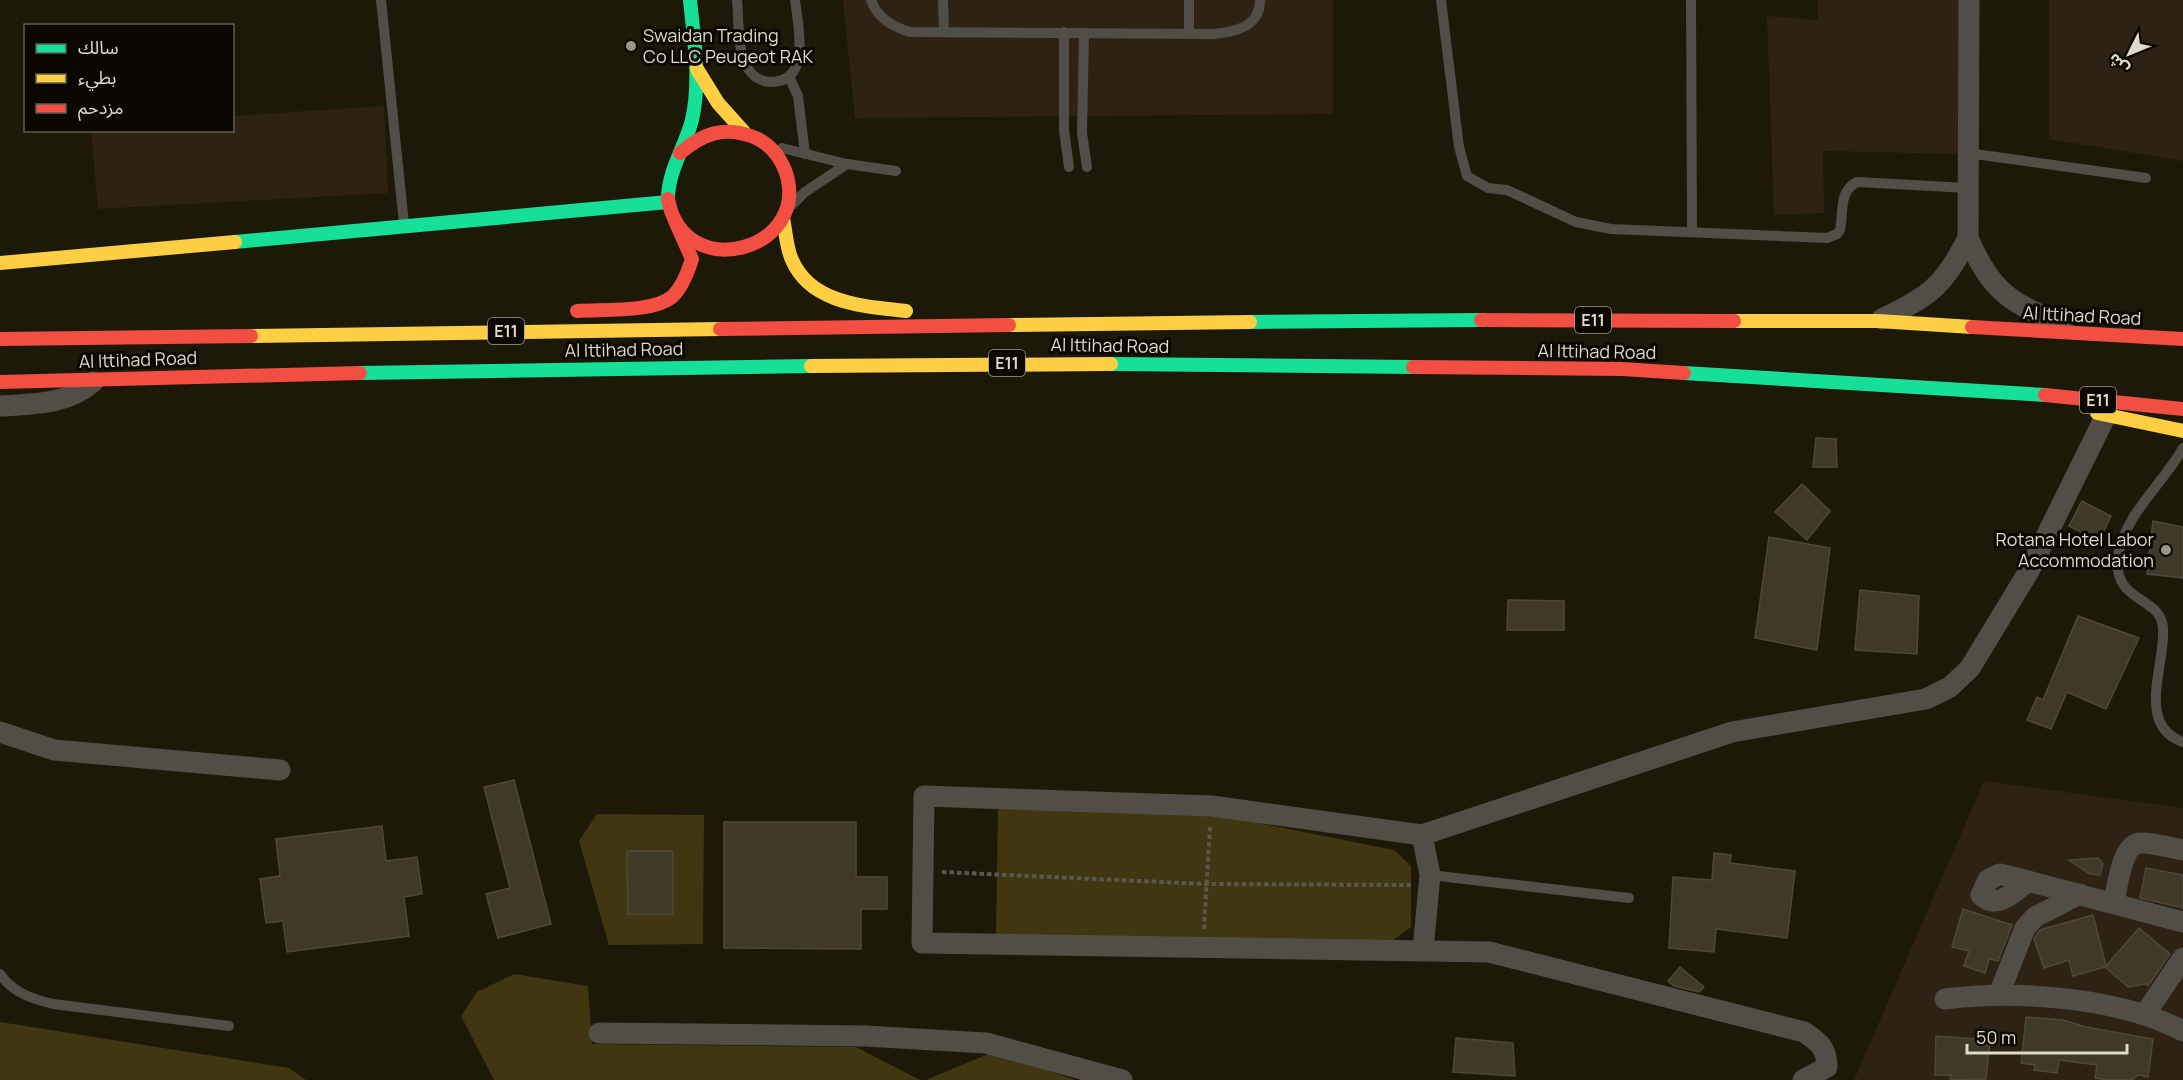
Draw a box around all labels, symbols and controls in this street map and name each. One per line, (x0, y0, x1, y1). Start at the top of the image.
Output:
place label: Swaidan Trading Co LLC Peugeot RAK (643, 23, 813, 68)
legend (24, 24, 234, 132)
north arrow (2099, 24, 2159, 84)
text: سالك (78, 35, 119, 59)
marker: Swaidan Trading Co LLC Peugeot RAK (624, 39, 638, 53)
text: ش (2102, 49, 2134, 80)
text: بطيء (78, 65, 116, 91)
text: مزدحم (78, 95, 123, 121)
street label: Al Ittihad Road (2022, 300, 2142, 330)
road number: E11 (1575, 307, 1611, 333)
road number: E11 (488, 318, 524, 344)
street label: Al Ittihad Road (1051, 332, 1170, 358)
street label: Al Ittihad Road (564, 336, 683, 362)
street label: Al Ittihad Road (1538, 338, 1657, 364)
street label: Al Ittihad Road (78, 345, 198, 373)
road number: E11 (989, 350, 1025, 376)
road number: E11 (2080, 387, 2116, 413)
place label: Rotana Hotel Labor Accommodation (1995, 527, 2155, 572)
marker: Rotana Hotel Labor Accommodation (2159, 543, 2173, 557)
scale bar (1967, 1017, 2128, 1055)
text: 50 m (1976, 1025, 2016, 1049)

